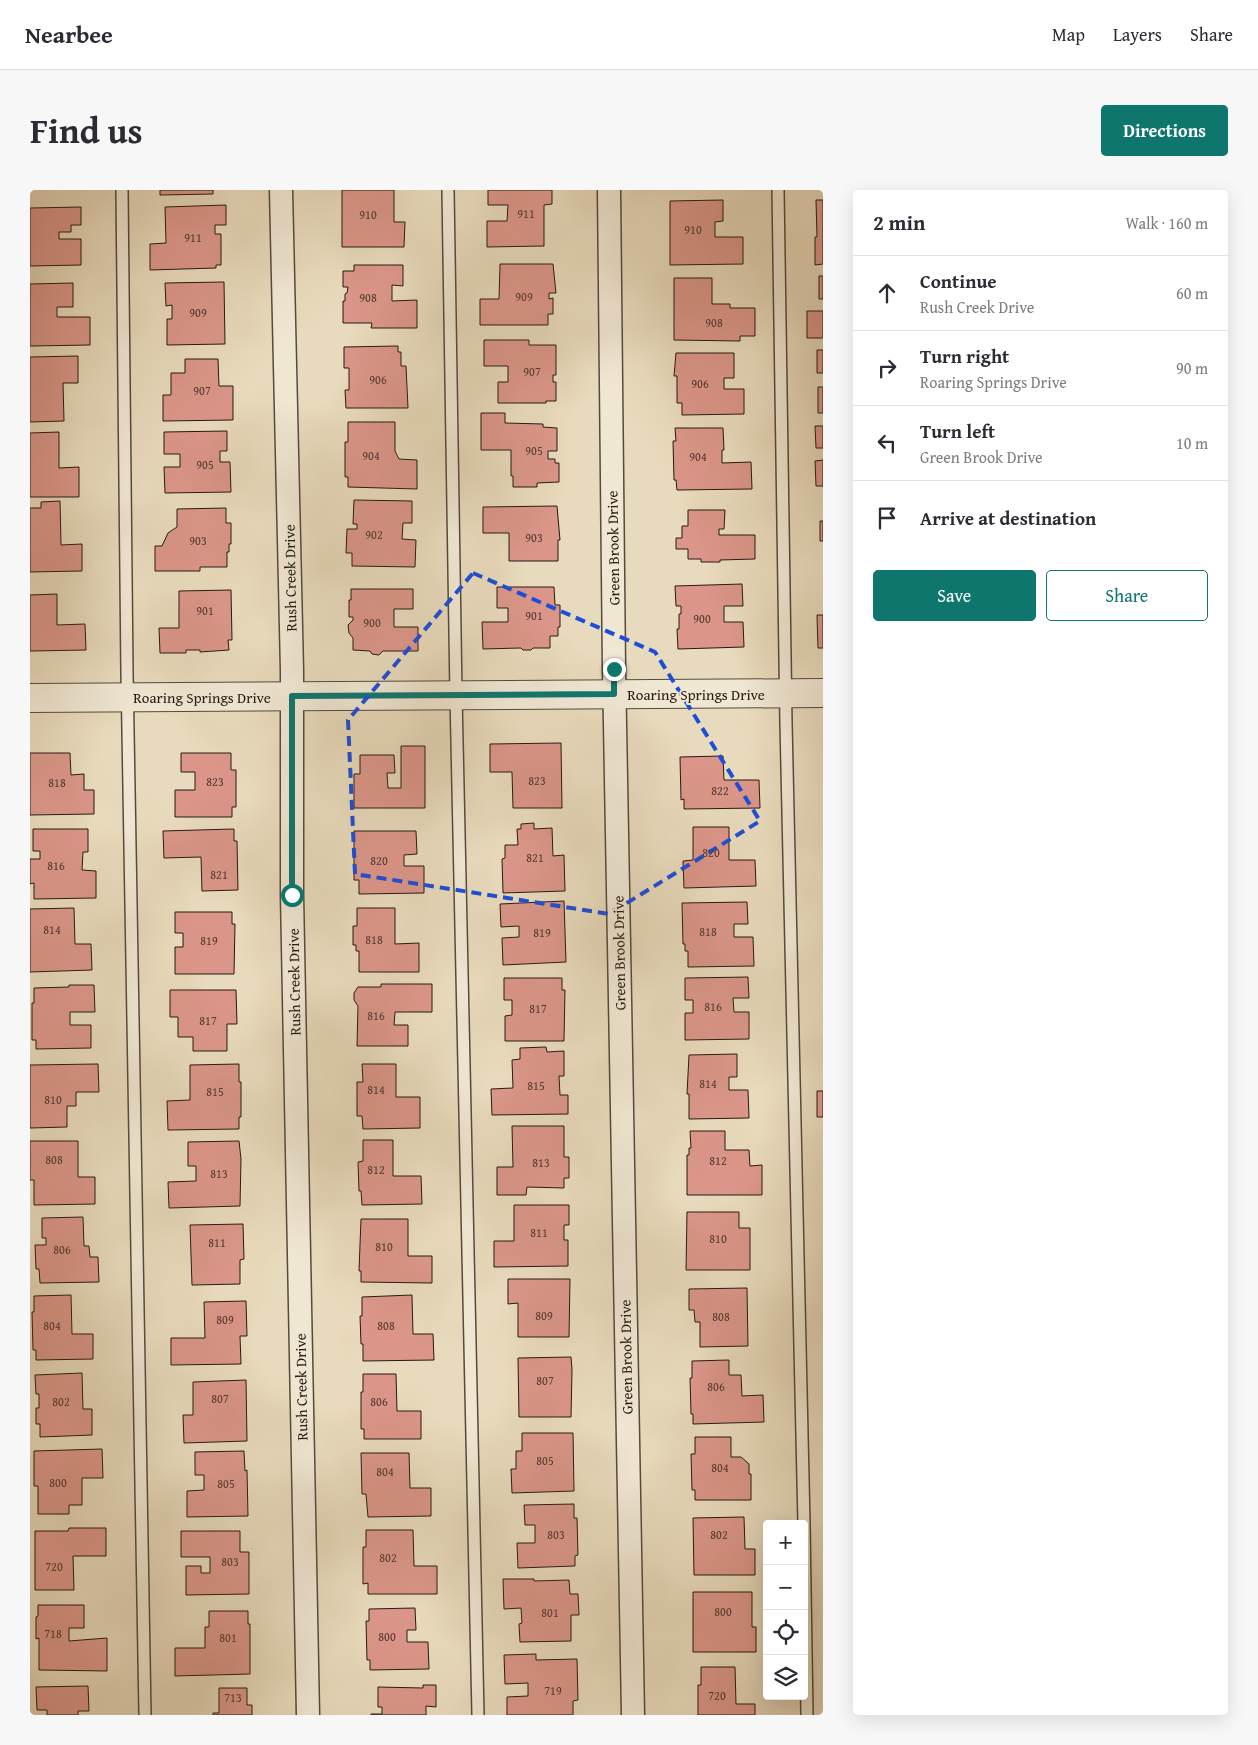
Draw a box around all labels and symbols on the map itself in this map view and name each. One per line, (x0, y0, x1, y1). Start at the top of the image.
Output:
house number: 911 (517, 205, 535, 222)
house number: 910 (359, 206, 377, 223)
house number: 910 (684, 221, 702, 238)
house number: 911 (184, 229, 202, 246)
house number: 909 (515, 288, 533, 305)
house number: 908 (359, 289, 377, 306)
house number: 909 (189, 304, 207, 321)
house number: 908 (705, 314, 723, 331)
house number: 907 (523, 363, 541, 380)
house number: 906 (369, 371, 387, 388)
house number: 906 (691, 375, 709, 392)
house number: 907 (193, 382, 211, 399)
house number: 905 (525, 442, 543, 459)
house number: 904 (362, 447, 380, 464)
house number: 904 (689, 448, 707, 465)
house number: 905 (196, 456, 214, 473)
street label: Green Brook Drive (601, 490, 625, 606)
street label: Rush Creek Drive (279, 524, 301, 632)
house number: 902 (365, 526, 383, 543)
house number: 903 (525, 529, 543, 546)
house number: 903 (189, 532, 207, 549)
house number: 901 (196, 602, 214, 619)
house number: 901 (525, 607, 543, 624)
house number: 900 (693, 610, 711, 627)
house number: 900 (363, 614, 381, 631)
route end (603, 658, 626, 681)
street label: Roaring Springs Drive (627, 684, 765, 705)
street label: Roaring Springs Drive (133, 687, 271, 708)
house number: 823 (528, 772, 546, 789)
house number: 823 (206, 773, 224, 790)
house number: 818 (48, 774, 66, 791)
house number: 822 (711, 782, 729, 799)
house number: 820 (702, 844, 720, 861)
house number: 821 (526, 849, 544, 866)
house number: 820 (370, 852, 388, 869)
house number: 816 (47, 857, 65, 874)
house number: 821 (210, 866, 228, 883)
route start (281, 884, 304, 907)
street label: Green Brook Drive (607, 895, 631, 1011)
house number: 814 (43, 921, 61, 938)
house number: 818 (699, 923, 717, 940)
house number: 819 (533, 924, 551, 941)
street label: Rush Creek Drive (283, 928, 305, 1036)
house number: 818 (365, 931, 383, 948)
house number: 819 (200, 932, 218, 949)
house number: 816 (704, 998, 722, 1015)
house number: 817 (529, 1000, 547, 1017)
house number: 816 (367, 1007, 385, 1024)
house number: 817 (199, 1012, 217, 1029)
house number: 814 (699, 1075, 717, 1092)
house number: 815 (527, 1077, 545, 1094)
house number: 814 (367, 1081, 385, 1098)
house number: 815 (206, 1083, 224, 1100)
house number: 810 (44, 1091, 62, 1108)
house number: 808 (45, 1151, 63, 1168)
house number: 812 (709, 1152, 727, 1169)
house number: 813 (532, 1154, 550, 1171)
house number: 812 (367, 1161, 385, 1178)
house number: 813 (210, 1165, 228, 1182)
house number: 811 (530, 1224, 548, 1241)
house number: 810 (709, 1230, 727, 1247)
house number: 811 (208, 1234, 226, 1251)
house number: 810 (375, 1238, 393, 1255)
house number: 806 (53, 1241, 71, 1258)
street label: Green Brook Drive (614, 1299, 638, 1415)
house number: 809 (535, 1307, 553, 1324)
house number: 808 (712, 1308, 730, 1325)
house number: 809 (216, 1311, 234, 1328)
house number: 804 (43, 1317, 61, 1334)
house number: 808 (377, 1317, 395, 1334)
street label: Rush Creek Drive (290, 1333, 312, 1441)
house number: 807 (536, 1372, 554, 1389)
house number: 806 (707, 1378, 725, 1395)
house number: 807 (211, 1390, 229, 1407)
house number: 802 (52, 1393, 70, 1410)
house number: 806 (370, 1393, 388, 1410)
house number: 805 (536, 1452, 554, 1469)
house number: 804 (711, 1459, 729, 1476)
house number: 804 (376, 1463, 394, 1480)
house number: 800 (49, 1474, 67, 1491)
house number: 805 (217, 1475, 235, 1492)
house number: 803 (547, 1526, 565, 1543)
house number: 802 (710, 1526, 728, 1543)
house number: 802 (379, 1549, 397, 1566)
house number: 803 (221, 1553, 239, 1570)
house number: 720 (45, 1558, 63, 1575)
house number: 800 (714, 1603, 732, 1620)
house number: 801 (541, 1604, 559, 1621)
house number: 718 (44, 1625, 62, 1642)
house number: 800 (378, 1628, 396, 1645)
house number: 801 (219, 1629, 237, 1646)
house number: 719 (544, 1682, 562, 1699)
house number: 720 (708, 1687, 726, 1704)
house number: 713 (224, 1689, 242, 1706)

